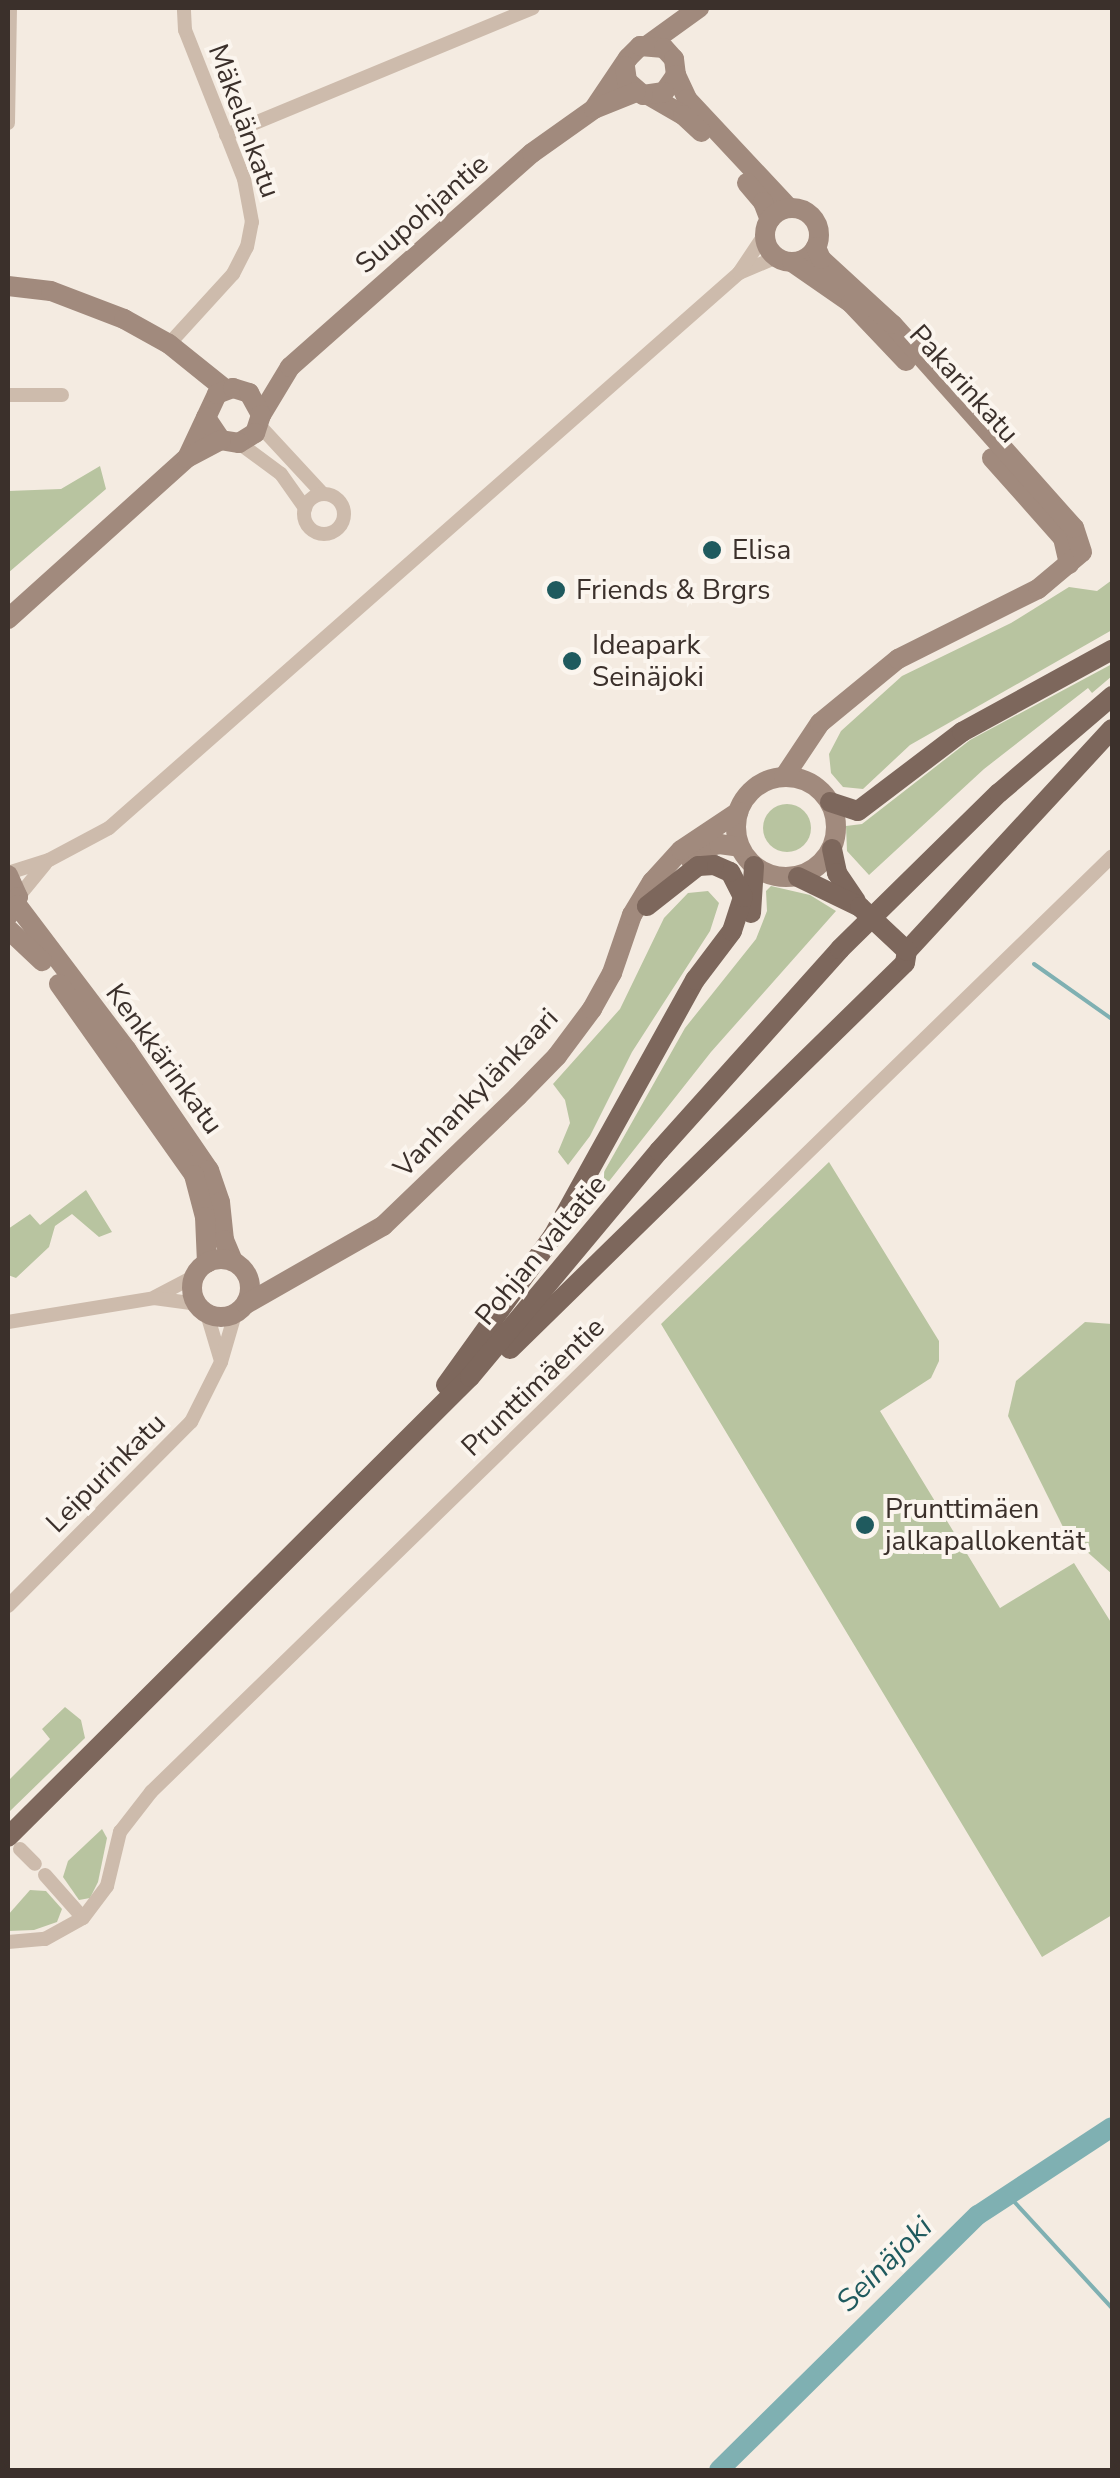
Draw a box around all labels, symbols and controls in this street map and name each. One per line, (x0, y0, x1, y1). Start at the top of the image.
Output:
street label: Mäkelänkatu (201, 40, 287, 202)
street label: Suupohjantie (349, 147, 495, 281)
street label: Pakarinkatu (902, 318, 1026, 450)
place label: Elisa (732, 533, 791, 567)
marker: Elisa (701, 539, 723, 561)
place label: Friends & Brgrs (576, 573, 771, 607)
marker: Friends & Brgrs (545, 579, 567, 601)
place label: Ideapark Seinäjoki (592, 628, 704, 694)
marker: Ideapark Seinäjoki (561, 650, 583, 672)
street label: Kenkkärinkatu (98, 977, 230, 1141)
street label: Vanhankylänkaari (387, 1001, 565, 1185)
street label: Pohjan valtatie (468, 1168, 614, 1332)
street label: Prunttimäentie (455, 1310, 611, 1464)
street label: Leipurinkatu (39, 1406, 173, 1540)
place label: Prunttimäen jalkapallokentät (885, 1492, 1085, 1558)
marker: Prunttimäen jalkapallokentät (854, 1514, 876, 1536)
water label: Seinäjoki (830, 2210, 940, 2320)

